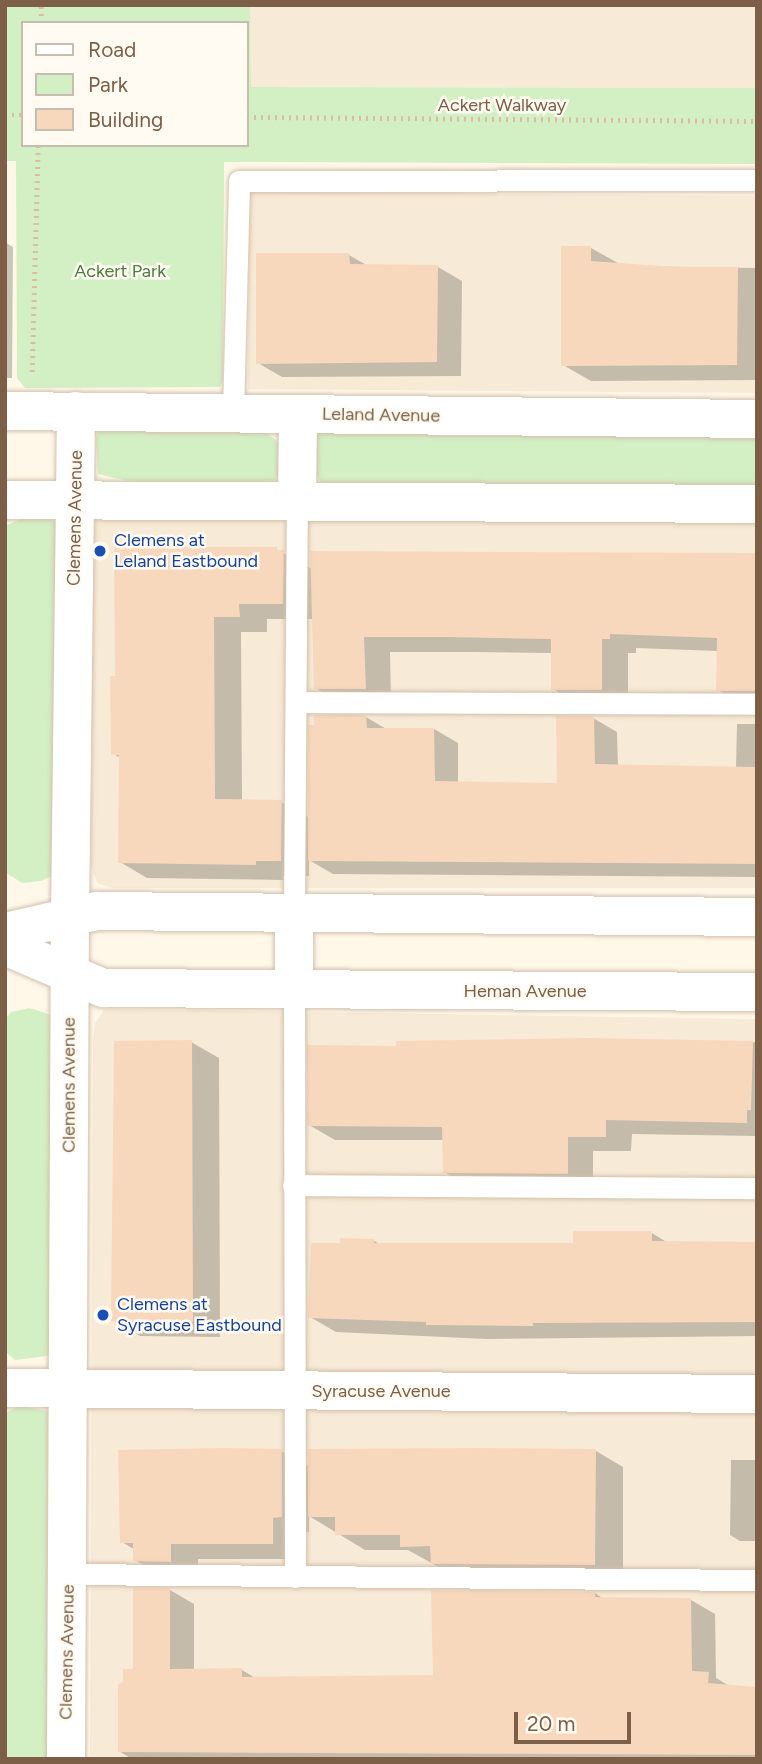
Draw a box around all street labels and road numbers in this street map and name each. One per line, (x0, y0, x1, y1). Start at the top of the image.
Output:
street label: Ackert Walkway (438, 94, 566, 116)
street label: Leland Avenue (322, 403, 440, 427)
street label: Clemens Avenue (63, 450, 87, 586)
street label: Heman Avenue (463, 980, 587, 1002)
street label: Clemens Avenue (58, 1017, 80, 1153)
street label: Syracuse Avenue (311, 1380, 451, 1402)
street label: Clemens Avenue (55, 1584, 79, 1720)

